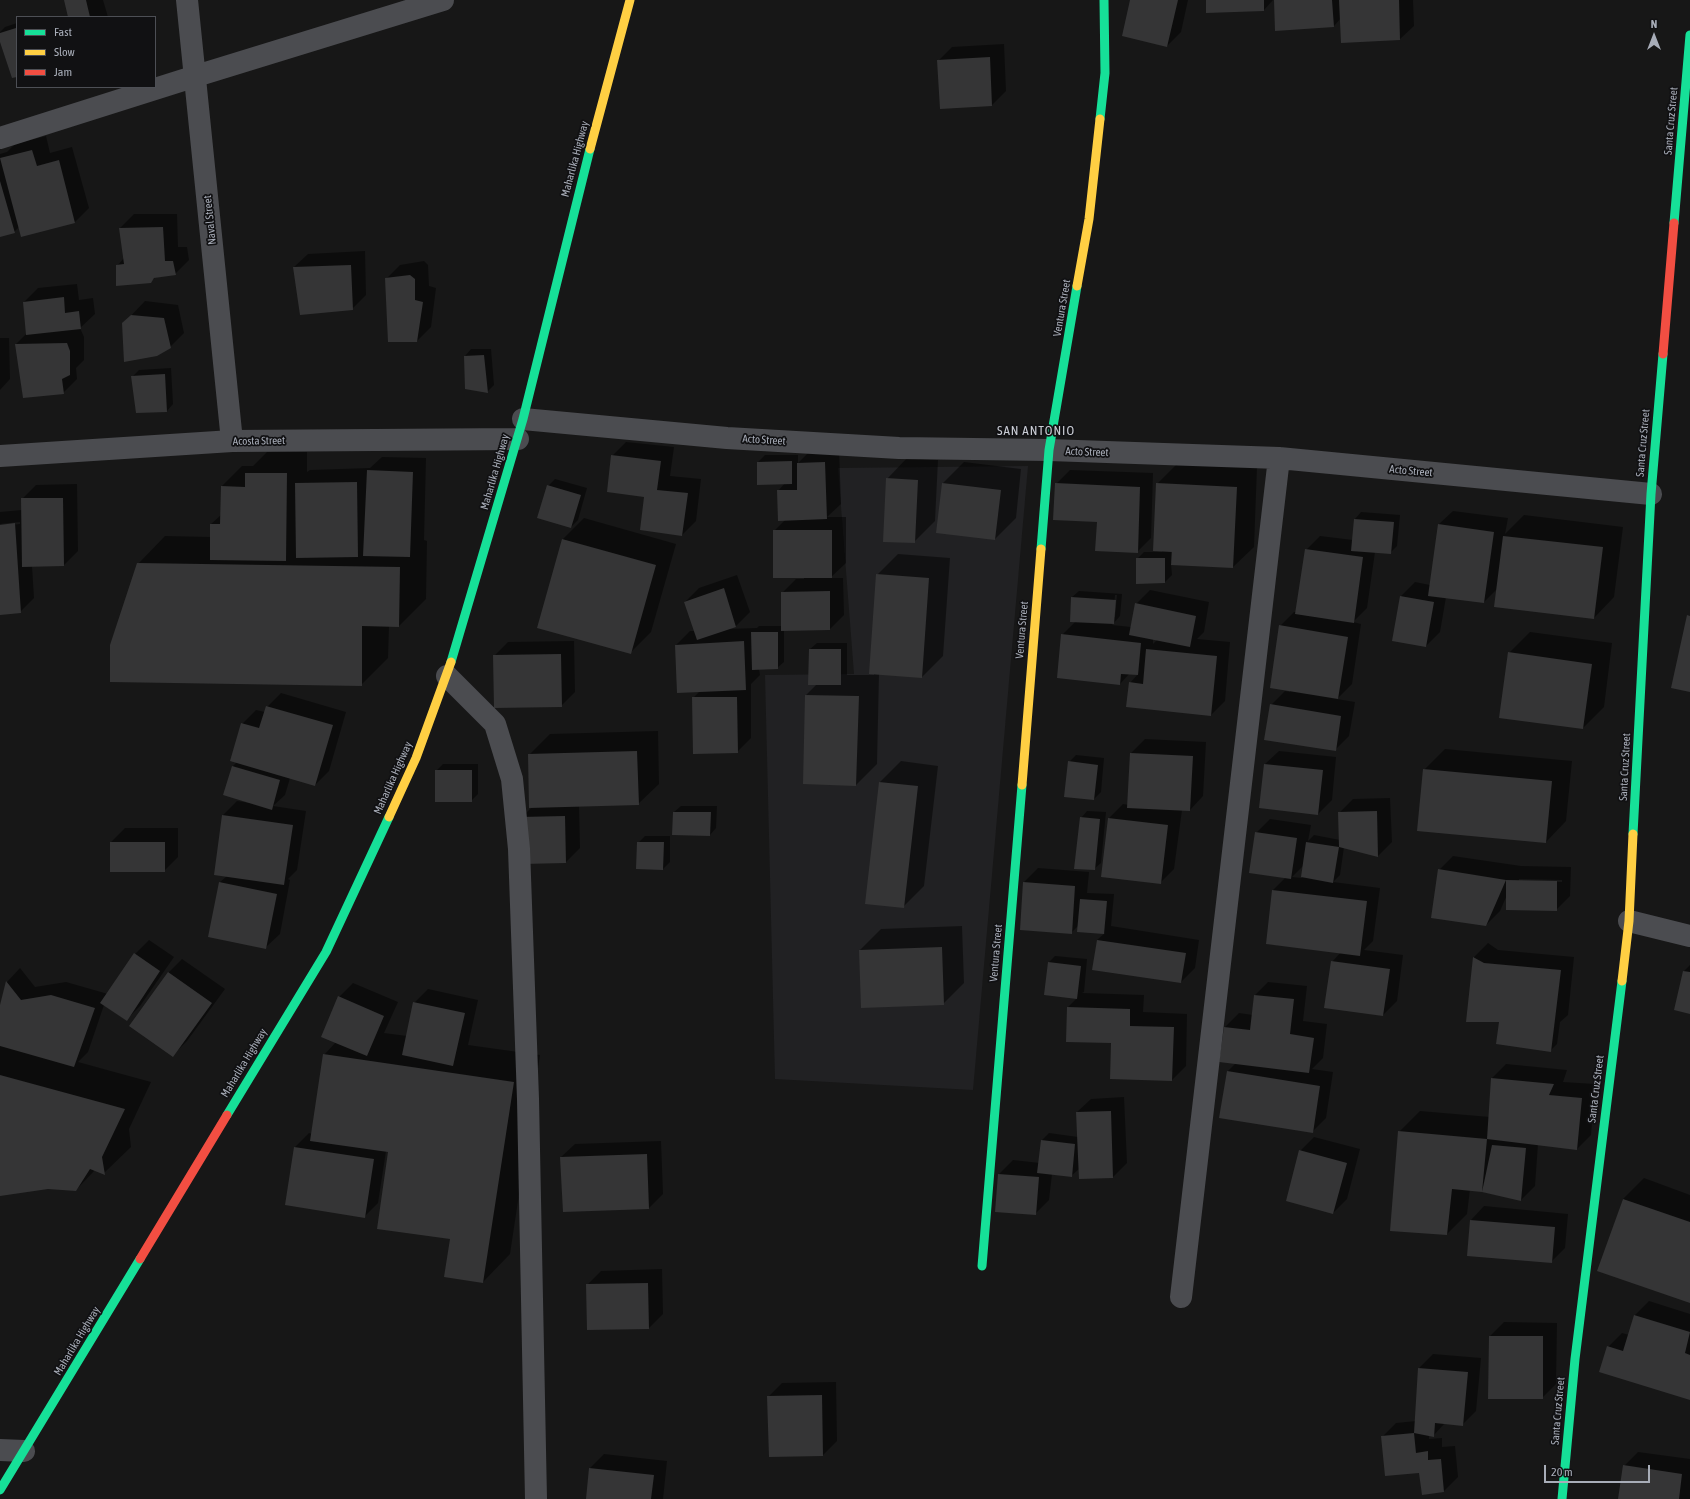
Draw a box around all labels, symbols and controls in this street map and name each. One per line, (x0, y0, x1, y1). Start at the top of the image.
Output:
legend (16, 16, 156, 88)
north arrow (1634, 16, 1674, 56)
text: N (1651, 18, 1657, 30)
text: Fast (54, 25, 72, 39)
text: Slow (54, 45, 75, 59)
text: Jam (54, 65, 72, 79)
street label: Santa Cruz Street (1661, 87, 1681, 155)
street label: Maharlika Highway (559, 120, 591, 198)
street label: Naval Street (201, 195, 219, 245)
street label: Ventura Street (1050, 278, 1074, 338)
street label: Santa Cruz Street (1633, 409, 1653, 477)
district label: SAN ANTONIO (997, 423, 1075, 439)
street label: Acto Street (742, 432, 786, 448)
street label: Maharlika Highway (478, 433, 512, 511)
street label: Acosta Street (233, 434, 285, 448)
street label: Acto Street (1065, 445, 1109, 459)
street label: Acto Street (1389, 463, 1433, 479)
street label: Ventura Street (1013, 601, 1031, 659)
street label: Santa Cruz Street (1617, 733, 1633, 801)
street label: Maharlika Highway (371, 740, 415, 816)
street label: Ventura Street (987, 924, 1005, 982)
street label: Maharlika Highway (218, 1026, 270, 1100)
street label: Santa Cruz Street (1585, 1054, 1607, 1124)
street label: Maharlika Highway (51, 1304, 103, 1378)
street label: Santa Cruz Street (1548, 1377, 1568, 1445)
scale bar (1546, 1457, 1652, 1483)
text: 20 m (1551, 1465, 1573, 1479)

